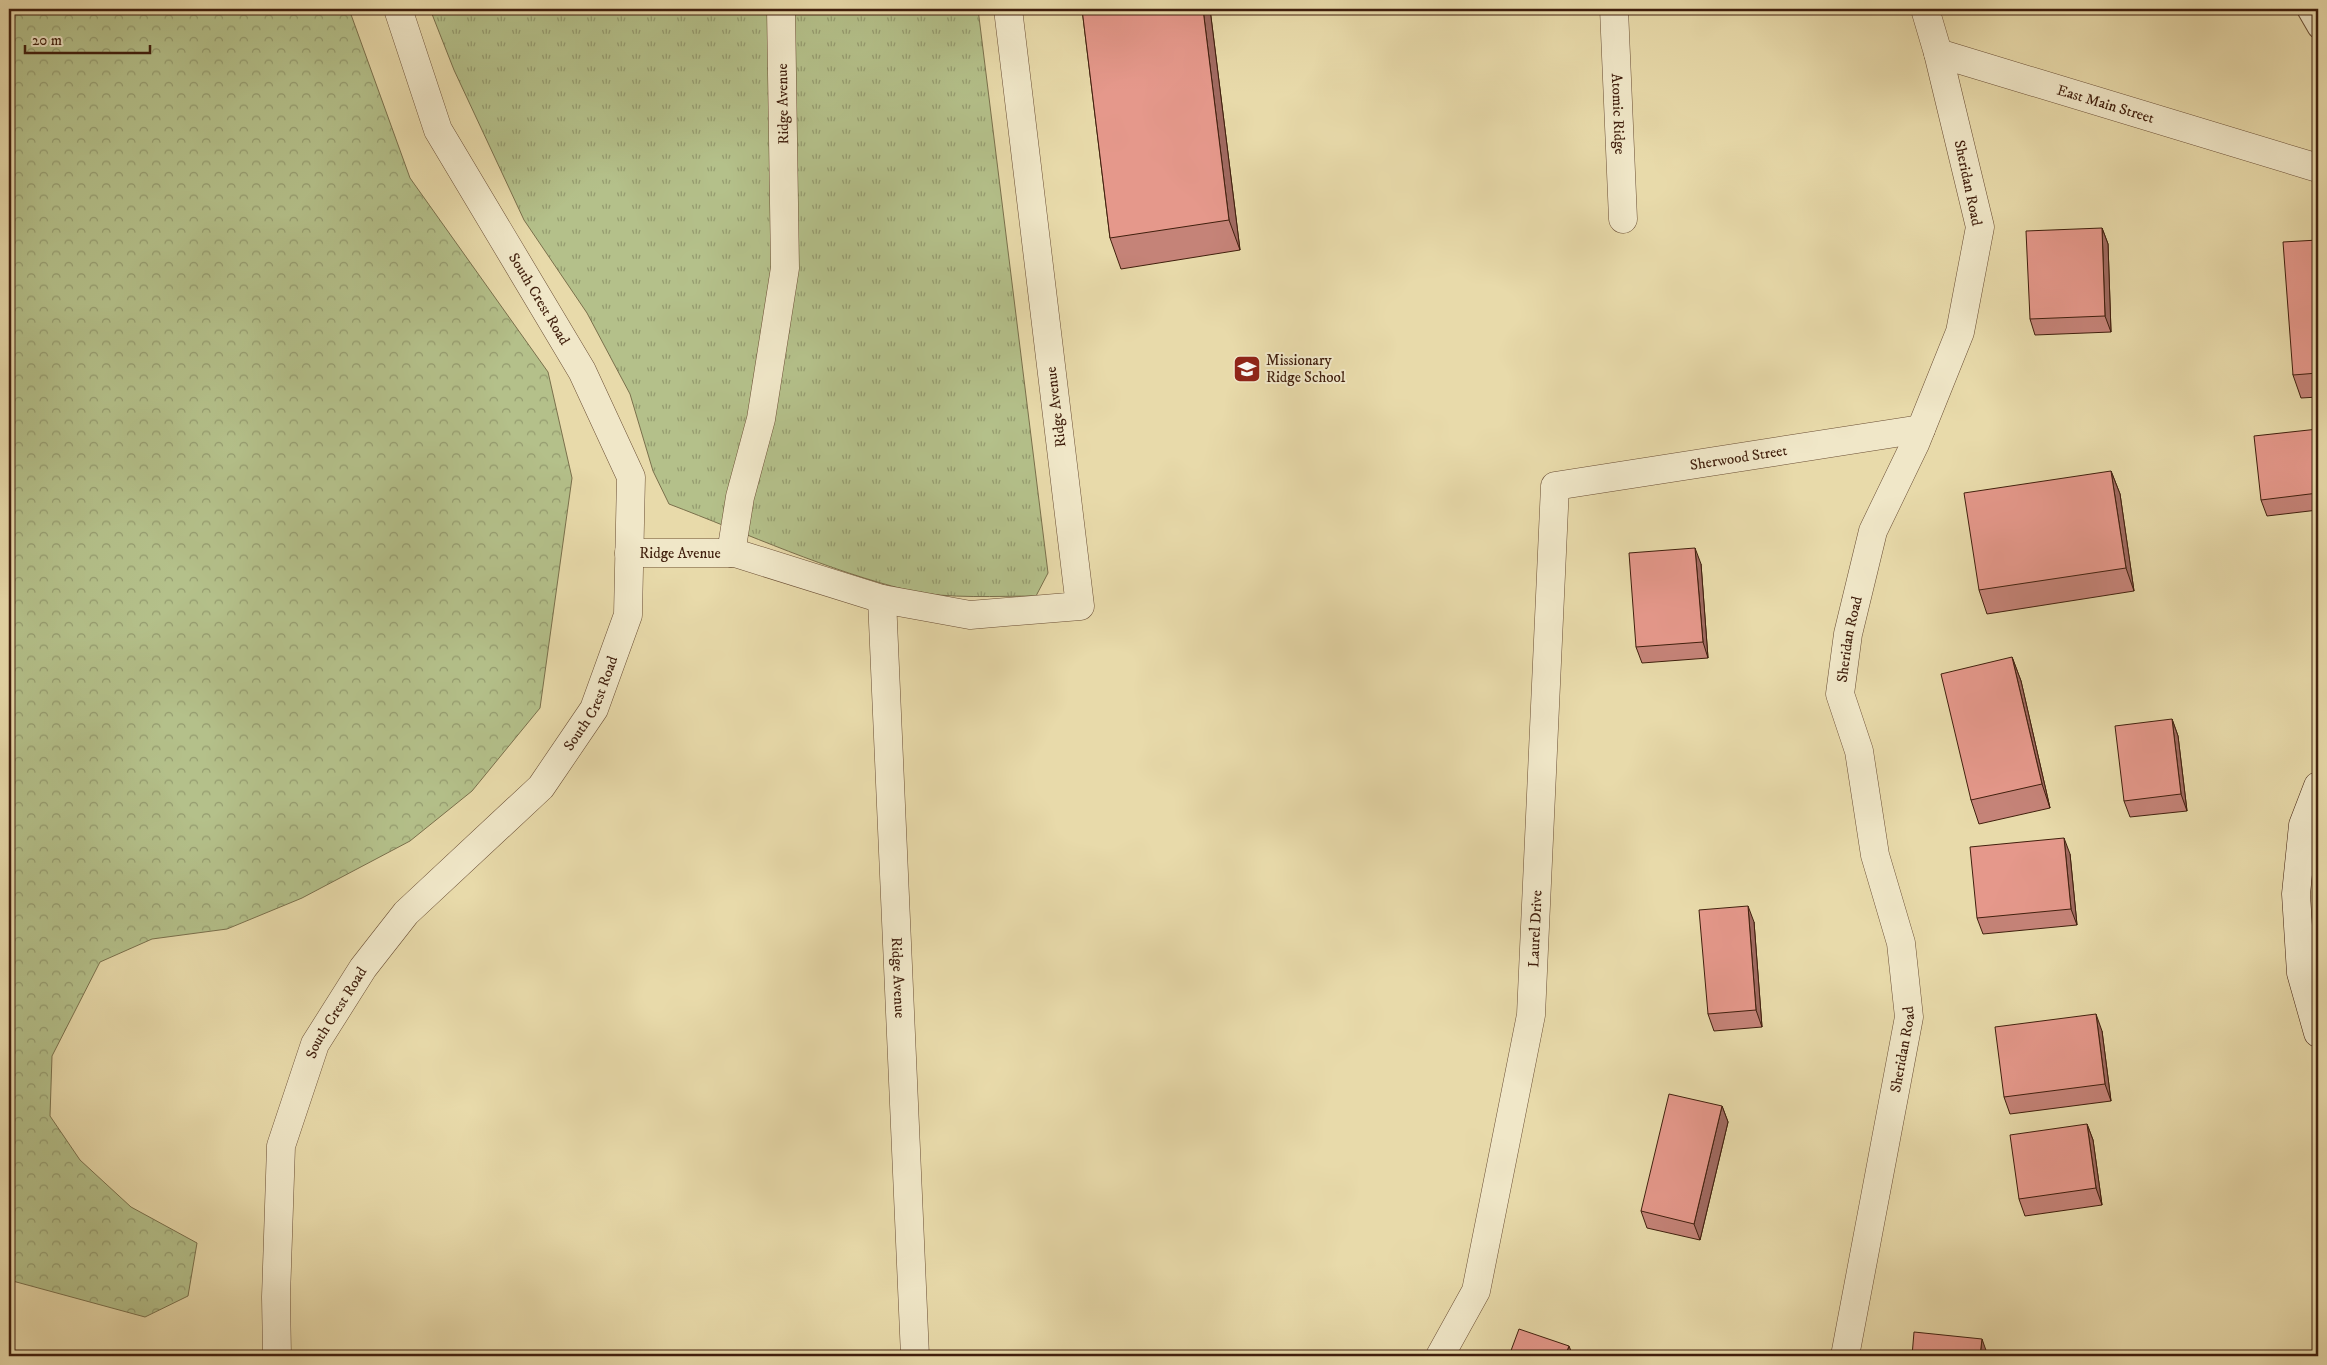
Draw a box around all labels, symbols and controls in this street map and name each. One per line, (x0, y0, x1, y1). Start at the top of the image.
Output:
scale bar (25, 22, 150, 54)
text: 20 m (32, 31, 62, 50)
street label: Ridge Avenue (773, 63, 793, 145)
street label: Atomic Ridge (1607, 73, 1630, 155)
street label: East Main Street (2055, 80, 2157, 127)
street label: Sheridan Road (1950, 138, 1986, 228)
street label: South Crest Road (504, 250, 574, 349)
place label: Missionary Ridge School (1266, 351, 1346, 387)
school or university icon: Missionary Ridge School (1232, 354, 1262, 384)
street label: Ridge Avenue (1042, 365, 1070, 449)
street label: Sherwood Street (1689, 440, 1789, 474)
street label: Ridge Avenue (639, 544, 721, 563)
street label: Sheridan Road (1832, 594, 1866, 684)
street label: South Crest Road (559, 653, 622, 754)
street label: Laurel Drive (1524, 890, 1546, 968)
street label: Ridge Avenue (887, 937, 910, 1019)
street label: South Crest Road (301, 963, 371, 1061)
street label: Sheridan Road (1885, 1005, 1919, 1094)

